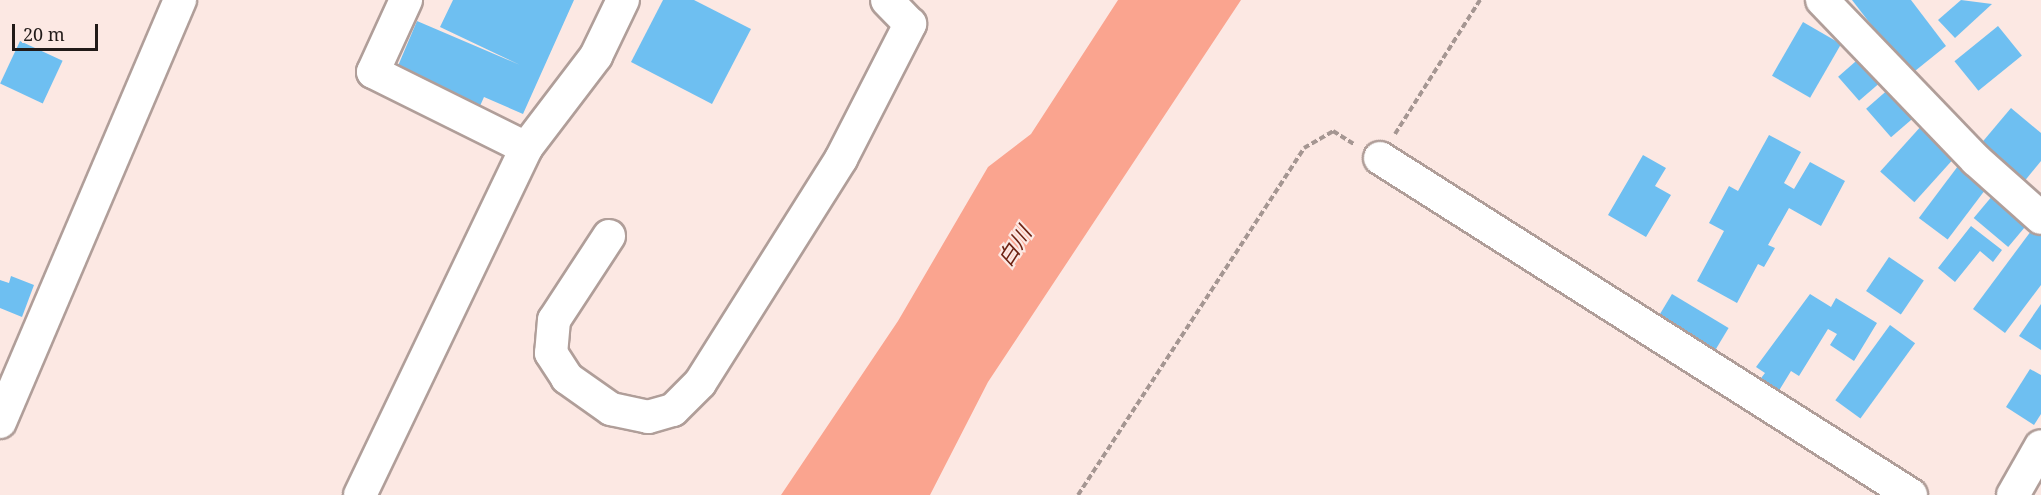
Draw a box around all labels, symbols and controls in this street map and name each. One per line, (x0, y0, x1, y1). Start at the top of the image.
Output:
scale bar (15, 12, 100, 50)
text: 20 m (23, 22, 65, 46)
water label: 白川 (992, 222, 1036, 270)

